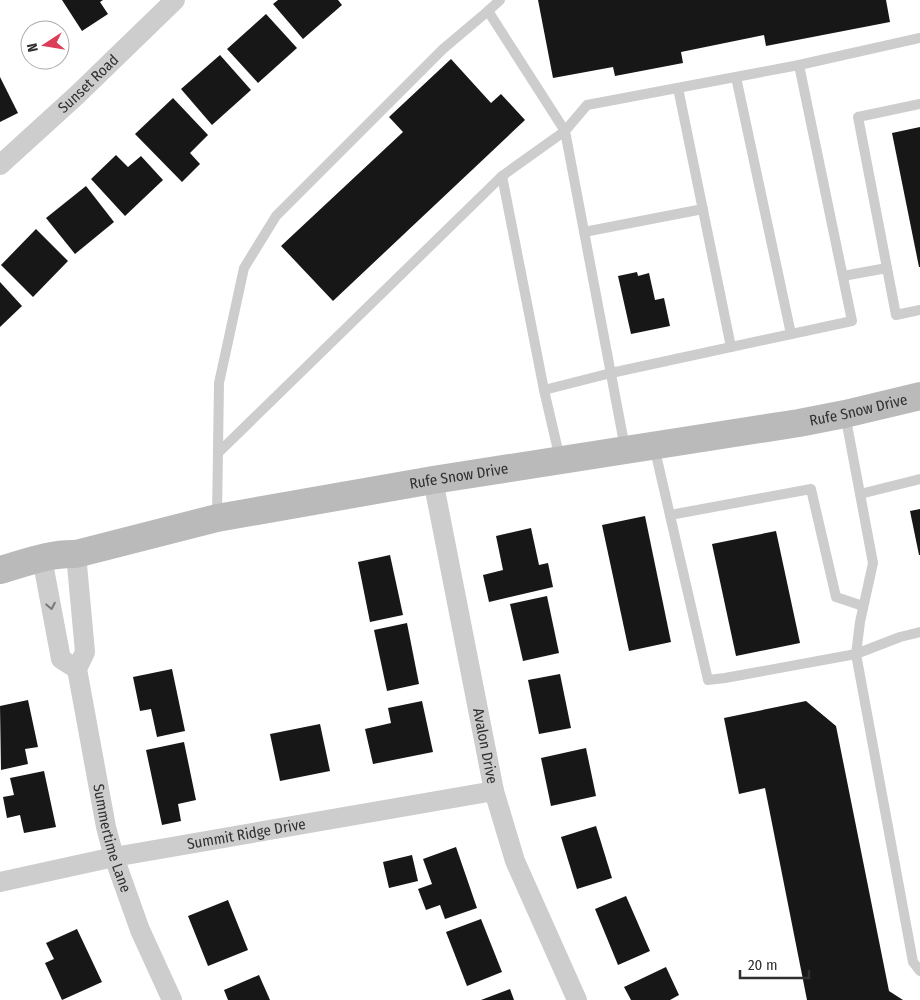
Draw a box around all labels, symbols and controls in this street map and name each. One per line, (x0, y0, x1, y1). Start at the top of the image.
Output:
north arrow (20, 20, 70, 70)
text: N (24, 42, 42, 53)
street label: Sunset Road (54, 51, 122, 117)
street label: Rufe Snow Drive (808, 390, 909, 430)
street label: Rufe Snow Drive (408, 459, 510, 493)
one-way arrow (45, 602, 56, 611)
street label: Avalon Drive (469, 707, 501, 785)
street label: Summertime Lane (89, 783, 135, 895)
street label: Summit Ridge Drive (186, 815, 307, 853)
scale bar (740, 948, 809, 980)
text: 20 m (748, 956, 778, 974)

